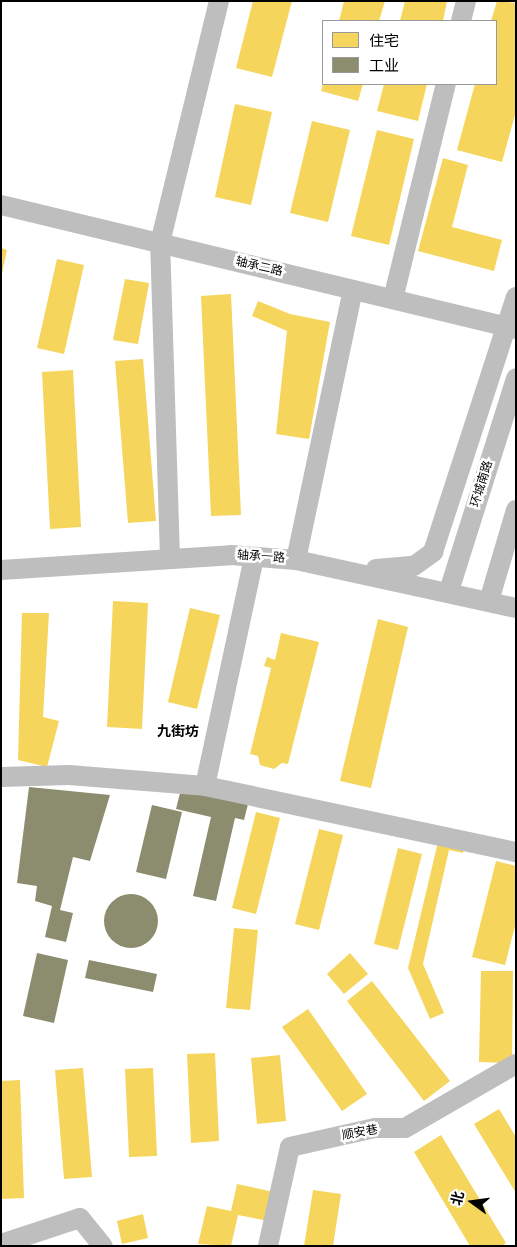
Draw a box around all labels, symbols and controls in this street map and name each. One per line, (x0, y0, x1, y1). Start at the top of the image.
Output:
legend (322, 20, 497, 85)
text: 住宅 (369, 32, 399, 50)
text: 工业 (369, 57, 399, 75)
street label: 轴承二路 (234, 255, 284, 279)
street label: 环城南路 (468, 459, 496, 509)
street label: 轴承一路 (237, 548, 285, 566)
district label: 九街坊 (157, 723, 199, 739)
street label: 顺安巷 (341, 1123, 379, 1143)
north arrow (447, 1177, 497, 1227)
text: 北 (448, 1190, 467, 1207)

